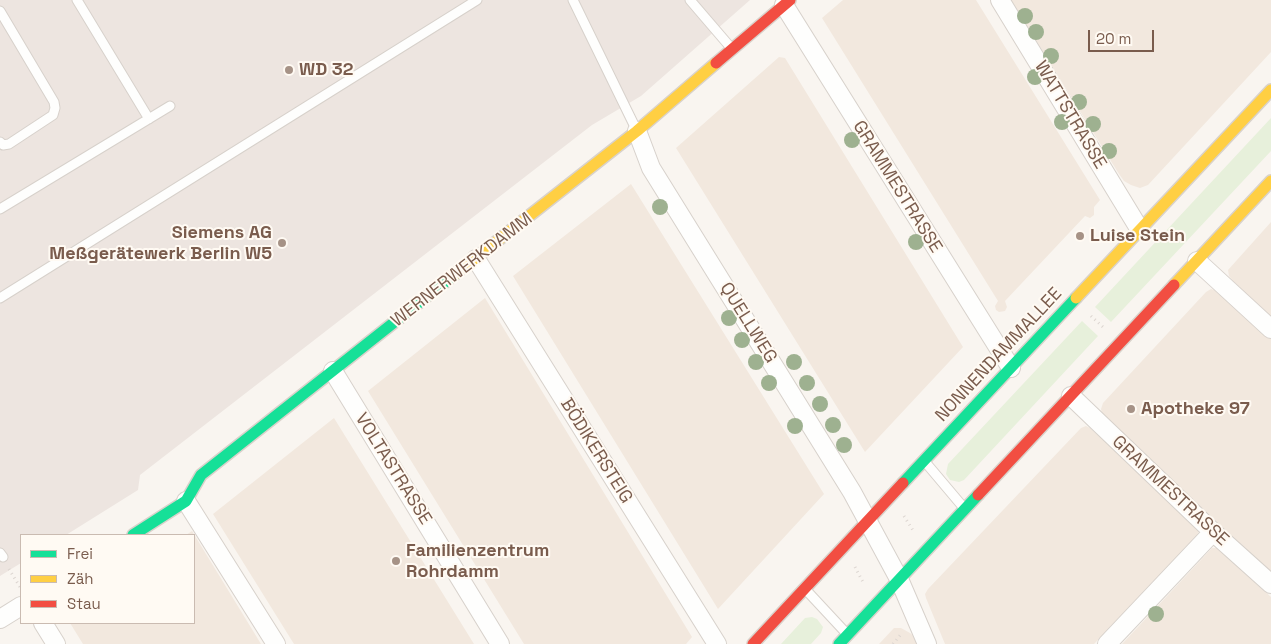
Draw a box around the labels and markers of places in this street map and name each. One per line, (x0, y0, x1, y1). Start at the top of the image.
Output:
place label: WD 32 (299, 59, 353, 81)
marker: WD 32 (283, 64, 295, 76)
place label: Siemens AG Meßgerätewerk Berlin W5 (49, 222, 272, 264)
place label: Luise Stein (1090, 225, 1185, 247)
marker: Luise Stein (1074, 230, 1086, 242)
marker: Siemens AG Meßgerätewerk Berlin W5 (276, 237, 288, 249)
place label: Apotheke 97 (1141, 398, 1250, 420)
marker: Apotheke 97 (1125, 403, 1137, 415)
place label: Familienzentrum Rohrdamm (406, 540, 549, 582)
marker: Familienzentrum Rohrdamm (390, 555, 402, 567)

